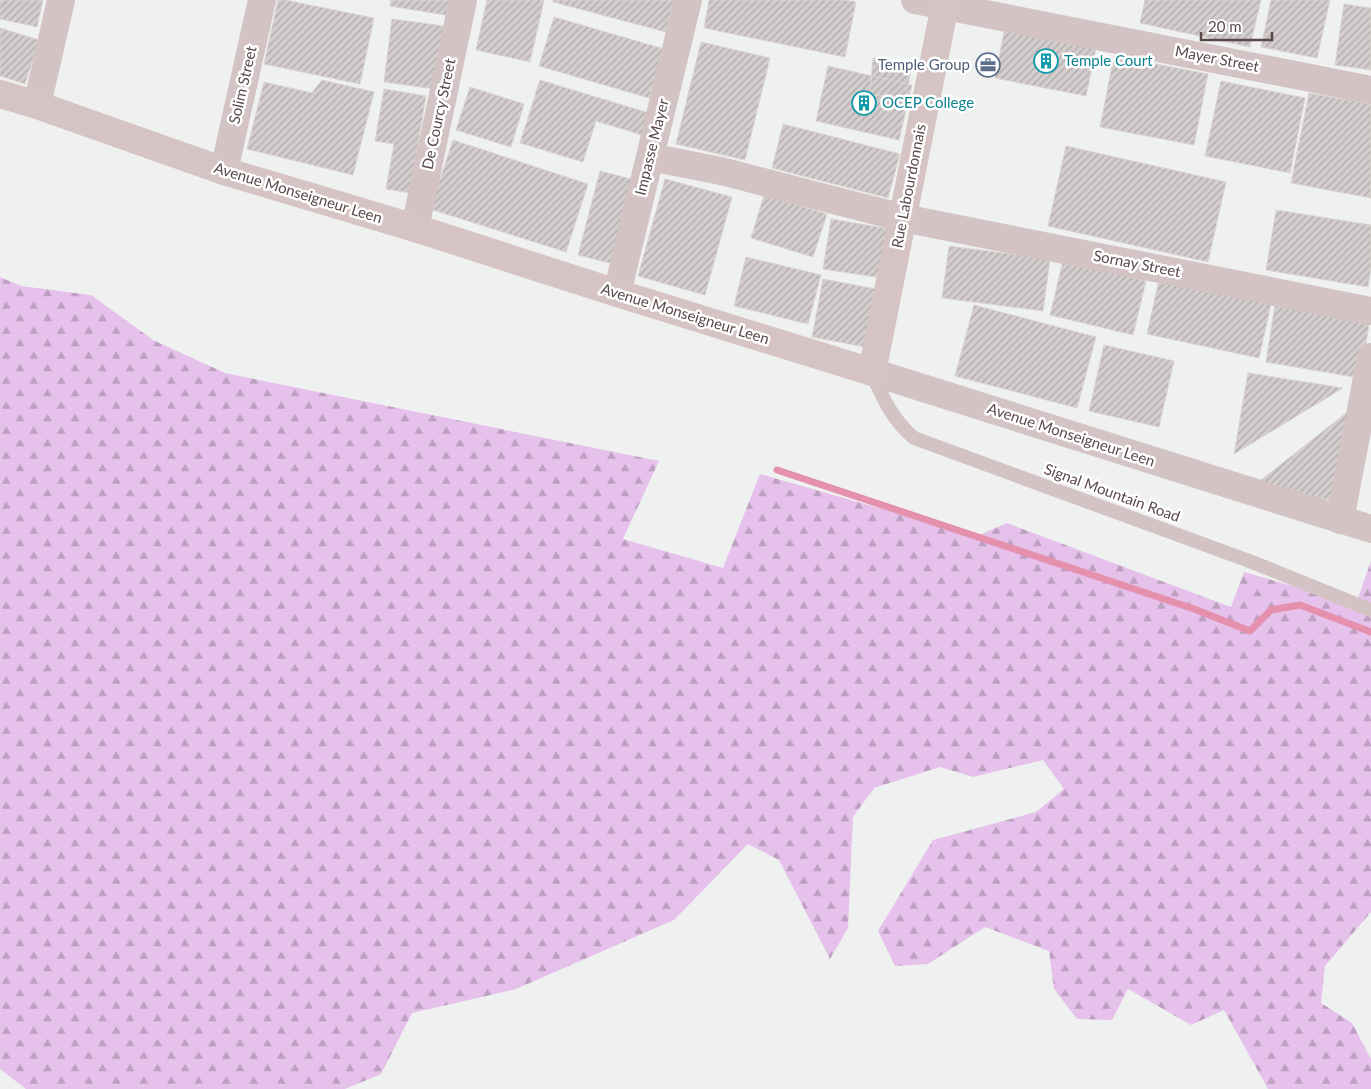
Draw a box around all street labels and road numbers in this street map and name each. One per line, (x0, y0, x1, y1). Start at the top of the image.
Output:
street label: Mayer Street (1174, 41, 1261, 75)
street label: Solim Street (224, 43, 260, 125)
street label: De Courcy Street (417, 56, 459, 171)
street label: Impasse Mayer (630, 96, 672, 197)
street label: Rue Labourdonnais (887, 122, 929, 249)
street label: Avenue Monseigneur Leen (212, 158, 385, 226)
street label: Sornay Street (1092, 246, 1183, 280)
street label: Avenue Monseigneur Leen (599, 279, 772, 347)
street label: Avenue Monseigneur Leen (985, 398, 1157, 470)
street label: Signal Mountain Road (1042, 459, 1183, 525)

